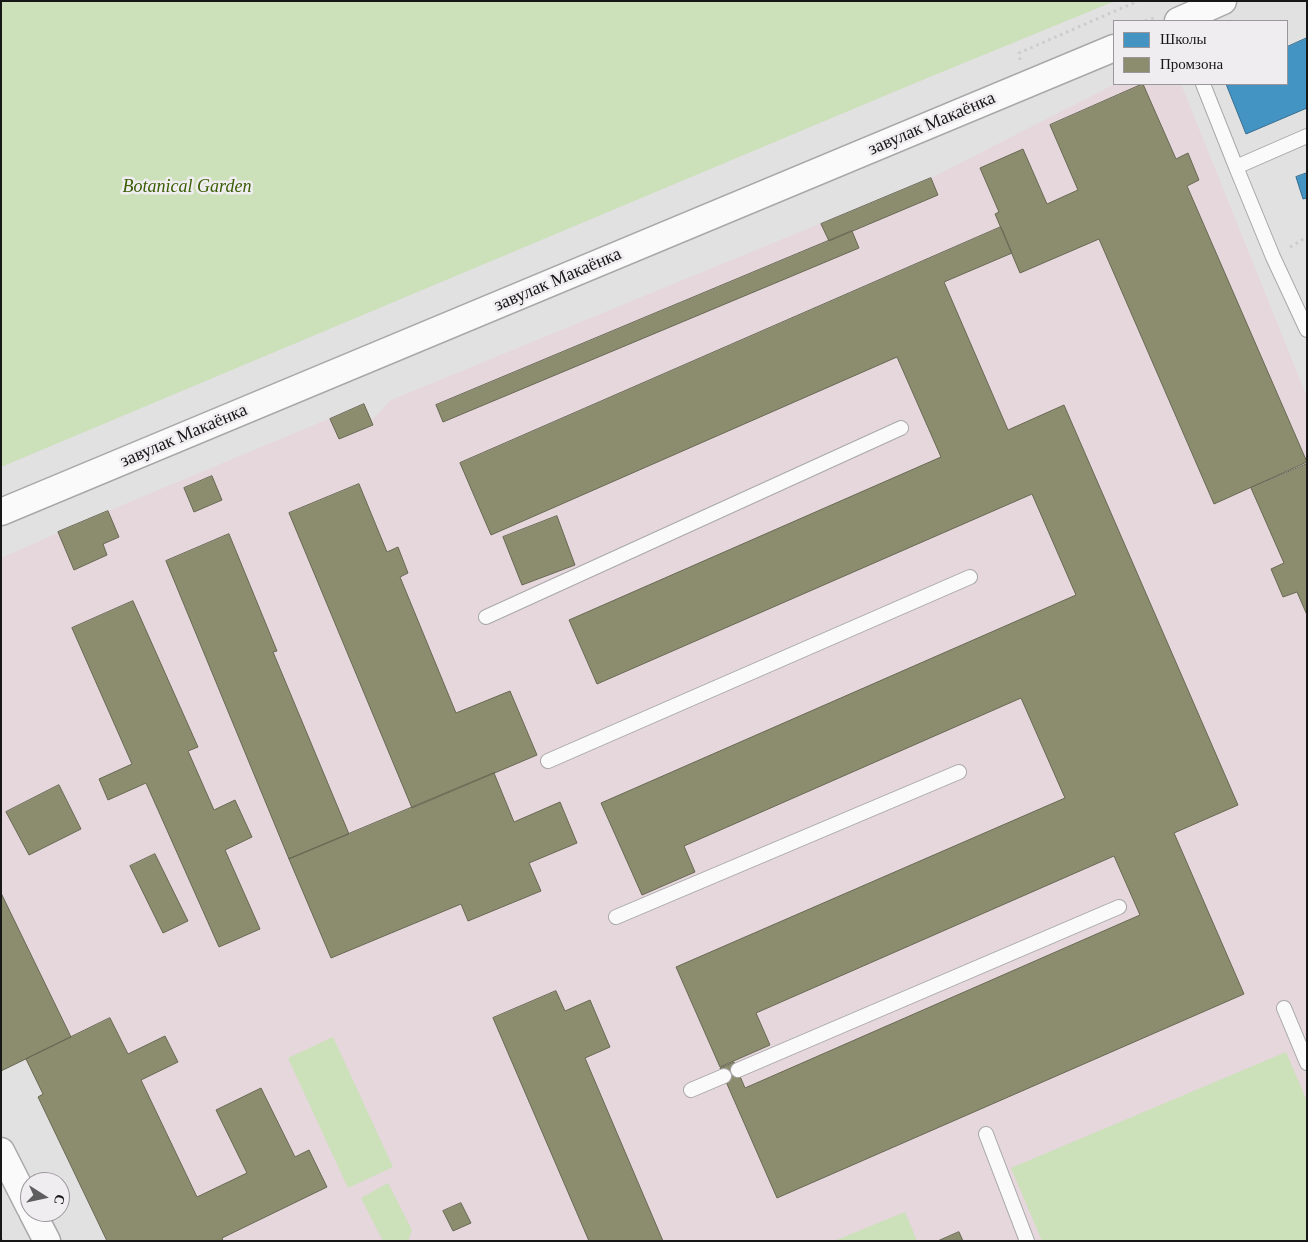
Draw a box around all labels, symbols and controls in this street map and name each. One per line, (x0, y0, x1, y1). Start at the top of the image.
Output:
legend (1113, 20, 1288, 85)
text: Школы (1160, 31, 1207, 47)
text: Промзона (1160, 56, 1223, 72)
street label: завулак Макаёнка (865, 87, 999, 161)
park label: Botanical Garden (123, 176, 251, 198)
street label: завулак Макаёнка (491, 243, 625, 317)
street label: завулак Макаёнка (117, 399, 251, 473)
north arrow (20, 1172, 70, 1222)
text: С (51, 1193, 68, 1206)

